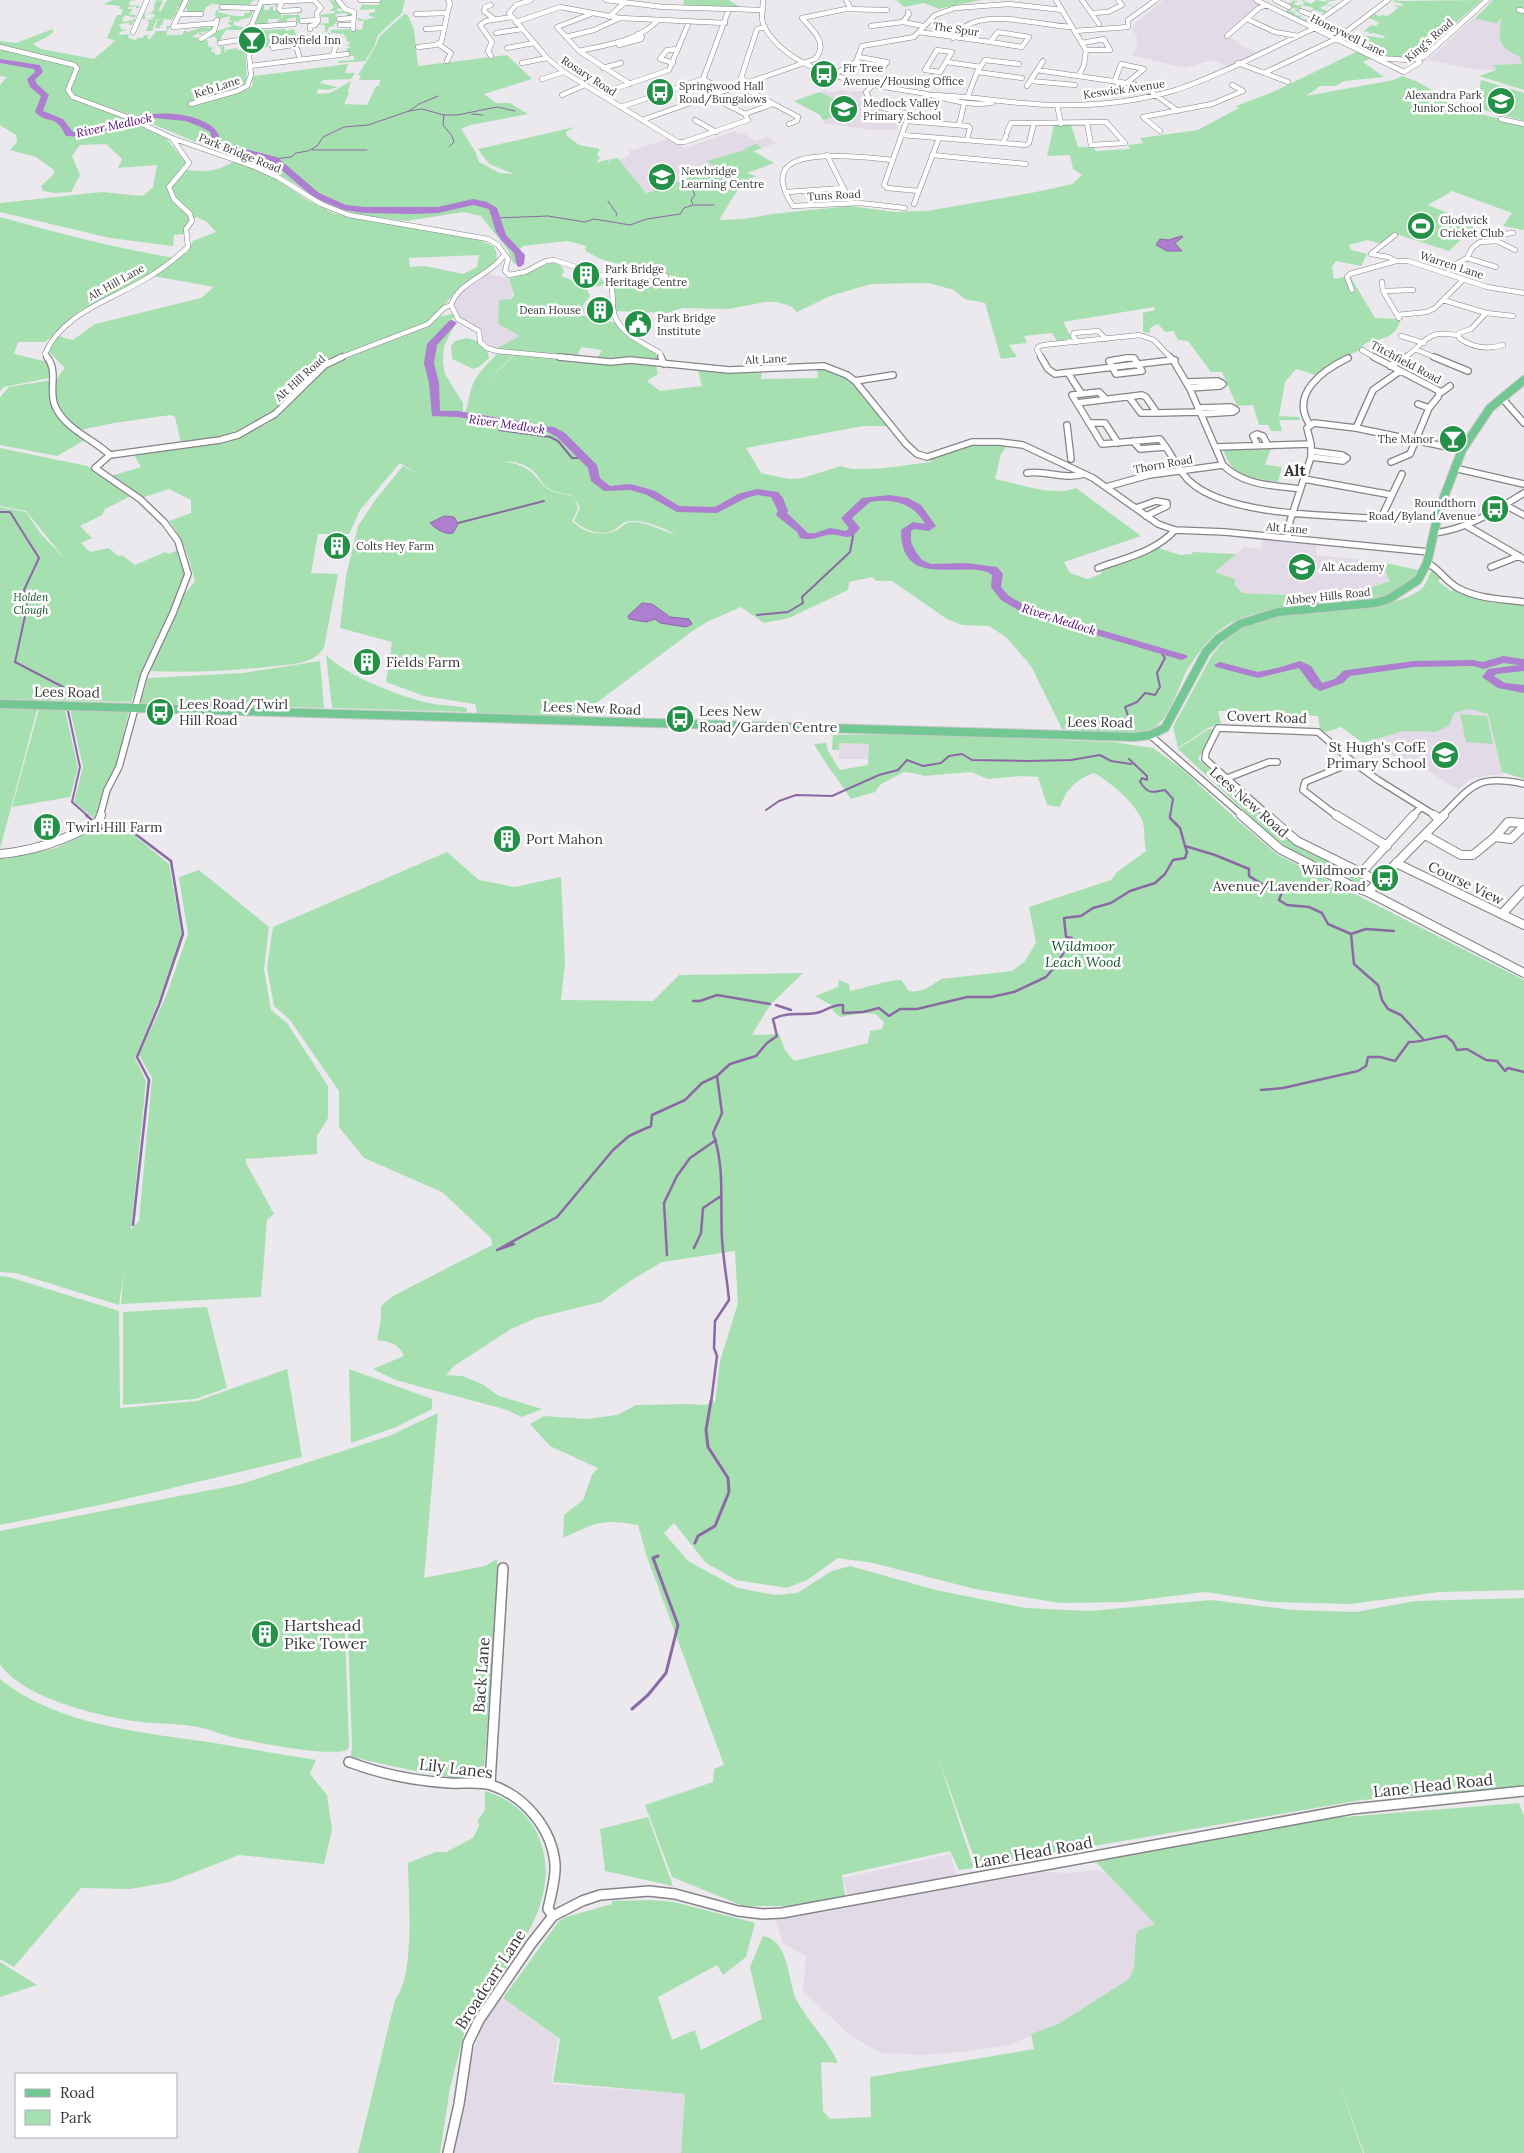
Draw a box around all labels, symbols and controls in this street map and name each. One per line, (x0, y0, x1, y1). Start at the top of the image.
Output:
street label: Honeywell Lane (1308, 11, 1388, 59)
street label: King's Road (1402, 15, 1456, 65)
street label: The Spur (932, 19, 980, 39)
bar icon: Daisyfield Inn (237, 25, 267, 55)
place label: Daisyfield Inn (271, 33, 341, 47)
street label: Rosary Road (559, 53, 620, 99)
bus stop icon: Fir Tree Avenue/Housing Office (809, 59, 839, 89)
place label: Fir Tree Avenue/Housing Office (842, 61, 964, 89)
street label: Keb Lane (192, 73, 242, 101)
street label: Keswick Avenue (1082, 76, 1166, 102)
bus stop icon: Springwood Hall Road/Bungalows (645, 77, 675, 107)
place label: Springwood Hall Road/Bungalows (679, 79, 767, 107)
school or university icon: Alexandra Park Junior School (1486, 86, 1516, 116)
place label: Alexandra Park Junior School (1404, 88, 1482, 115)
school or university icon: Medlock Valley Primary School (829, 94, 859, 124)
place label: Medlock Valley Primary School (863, 96, 941, 123)
water label: River Medlock (75, 110, 153, 140)
street label: Park Bridge Road (197, 130, 284, 176)
school or university icon: Newbridge Learning Centre (647, 162, 677, 192)
place label: Newbridge Learning Centre (681, 164, 764, 191)
street label: Tuns Road (807, 187, 862, 203)
sports icon: Glodwick Cricket Club (1406, 211, 1436, 241)
place label: Glodwick Cricket Club (1440, 213, 1504, 240)
street label: Warren Lane (1418, 248, 1486, 282)
building icon: Park Bridge Heritage Centre (571, 260, 601, 290)
street label: Alt Hill Lane (84, 261, 147, 304)
place label: Park Bridge Heritage Centre (605, 262, 687, 289)
building icon: Dean House (585, 295, 615, 325)
place label: Dean House (519, 303, 581, 317)
public building icon: Park Bridge Institute (623, 309, 653, 339)
place label: Park Bridge Institute (657, 311, 716, 338)
street label: Titchfield Road (1368, 338, 1444, 387)
street label: Alt Hill Road (271, 351, 328, 405)
street label: Alt Lane (744, 351, 787, 367)
water label: River Medlock (468, 411, 546, 437)
bar icon: The Manor (1438, 424, 1468, 454)
place label: The Manor (1378, 432, 1434, 446)
street label: Thorn Road (1132, 452, 1194, 476)
district label: Alt (1284, 460, 1306, 480)
bus stop icon: Roundthorn Road/Byland Avenue (1480, 494, 1510, 524)
place label: Roundthorn Road/Byland Avenue (1369, 496, 1476, 524)
street label: Alt Lane (1264, 519, 1309, 537)
building icon: Colts Hey Farm (322, 531, 352, 561)
place label: Colts Hey Farm (356, 539, 434, 553)
school or university icon: Alt Academy (1287, 552, 1317, 582)
place label: Alt Academy (1320, 560, 1385, 574)
street label: Abbey Hills Road (1284, 585, 1372, 608)
park label: Holden Clough (13, 590, 49, 617)
water label: River Medlock (1020, 600, 1098, 638)
building icon: Fields Farm (352, 647, 382, 677)
place label: Fields Farm (386, 653, 461, 671)
street label: Lees Road (34, 682, 100, 702)
place label: Lees Road/Twirl Hill Road (179, 695, 288, 729)
bus stop icon: Lees Road/Twirl Hill Road (145, 697, 175, 727)
street label: Lees New Road (542, 697, 642, 719)
place label: Lees New Road/Garden Centre (699, 702, 838, 736)
bus stop icon: Lees New Road/Garden Centre (665, 704, 695, 734)
street label: Covert Road (1227, 707, 1307, 727)
street label: Lees Road (1067, 712, 1133, 732)
place label: St Hugh's CofE Primary School (1326, 738, 1426, 772)
school or university icon: St Hugh's CofE Primary School (1430, 740, 1460, 770)
street label: Lees New Road (1206, 763, 1292, 841)
building icon: Twirl Hill Farm (32, 812, 62, 842)
place label: Twirl Hill Farm (66, 818, 163, 836)
building icon: Port Mahon (492, 824, 522, 854)
place label: Port Mahon (526, 830, 603, 848)
street label: Course View (1425, 857, 1507, 909)
place label: Wildmoor Avenue/Lavender Road (1212, 861, 1366, 895)
bus stop icon: Wildmoor Avenue/Lavender Road (1370, 863, 1400, 893)
park label: Wildmoor Leach Wood (1045, 937, 1121, 971)
place label: Hartshead Pike Tower (284, 1615, 367, 1653)
building icon: Hartshead Pike Tower (250, 1619, 280, 1649)
street label: Back Lane (468, 1636, 494, 1713)
street label: Lily Lanes (418, 1754, 494, 1782)
street label: Lane Head Road (1372, 1769, 1494, 1801)
street label: Lane Head Road (972, 1832, 1094, 1872)
street label: Broadcarr Lane (450, 1925, 530, 2033)
legend (15, 2073, 178, 2138)
text: Road (60, 2083, 95, 2102)
text: Park (60, 2108, 91, 2127)

